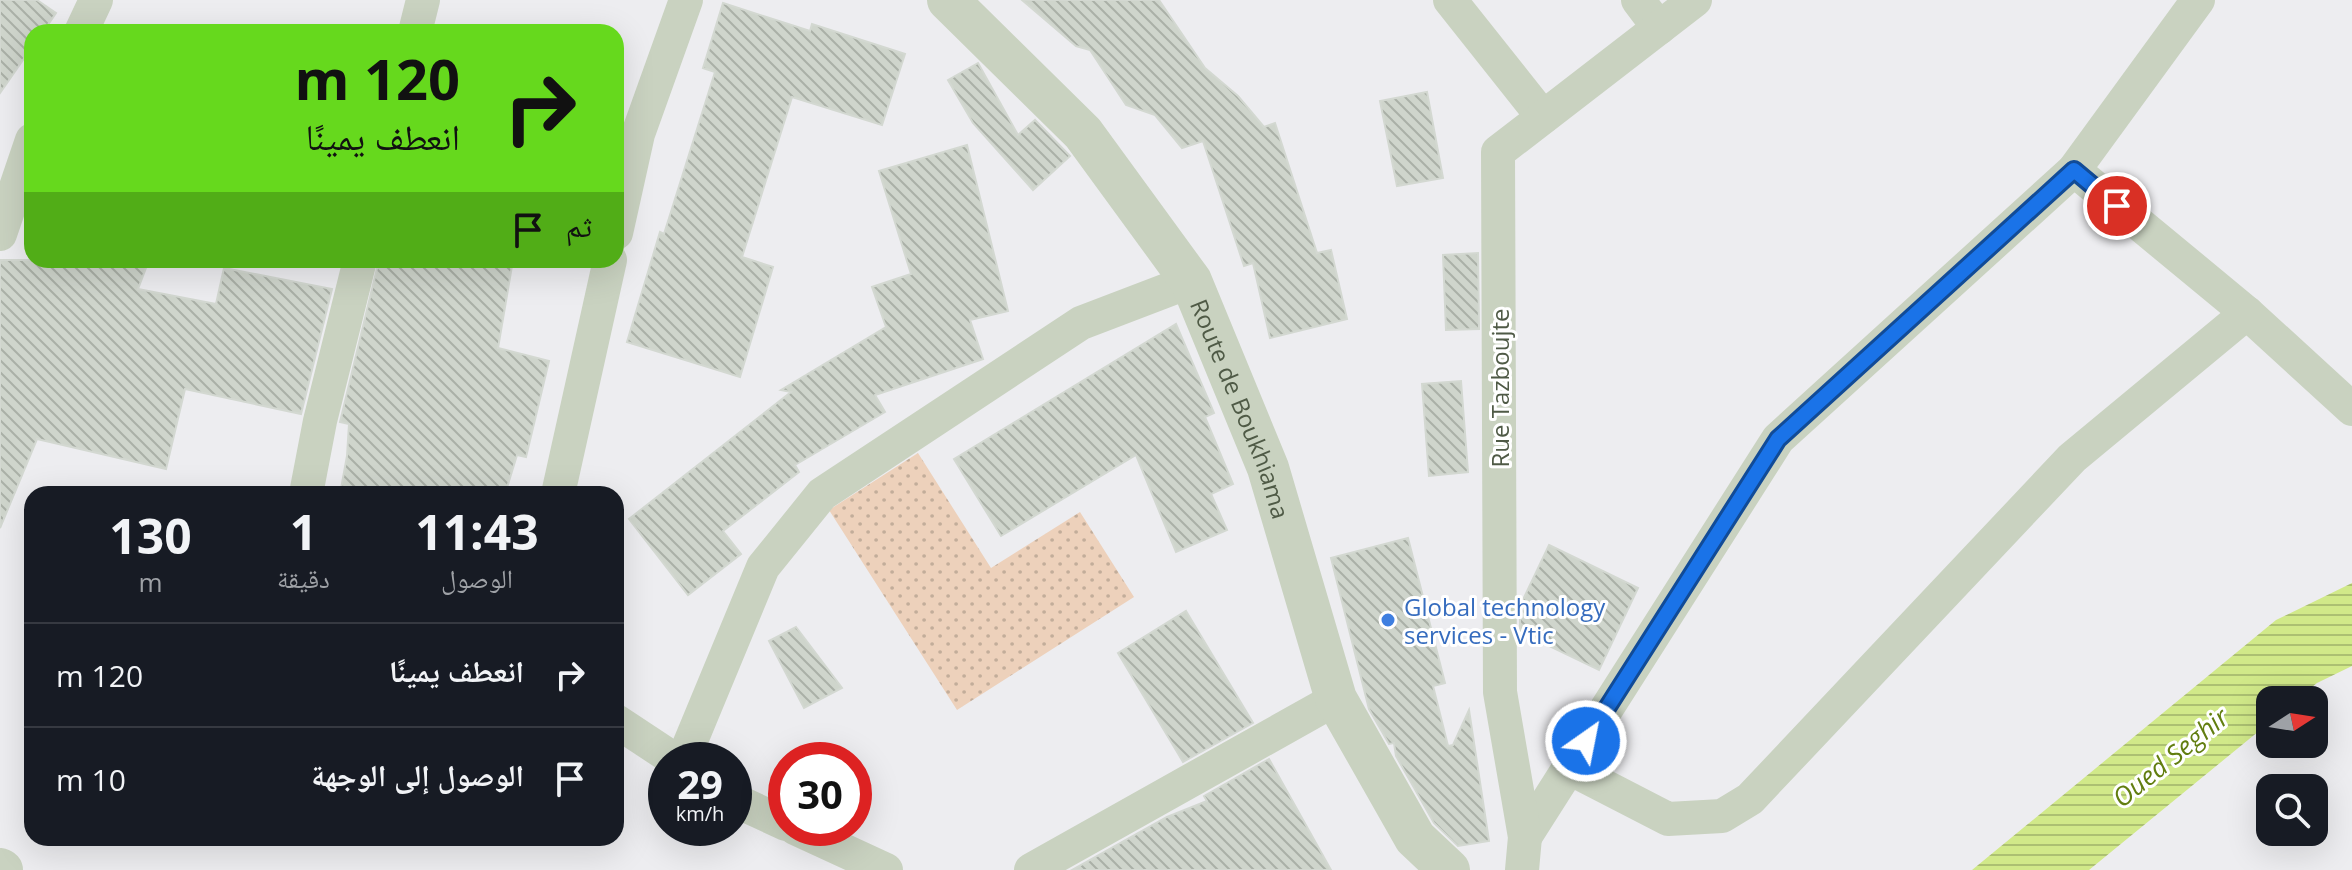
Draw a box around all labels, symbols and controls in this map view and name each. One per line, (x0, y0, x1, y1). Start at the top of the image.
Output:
text: 120 m (294, 40, 460, 116)
icon: right (488, 56, 592, 160)
text: انعطف يمينًا (305, 112, 460, 161)
pin (2083, 172, 2151, 240)
icon: arrive (2095, 184, 2139, 228)
text: ثم (566, 205, 592, 246)
icon: arrive (506, 208, 550, 252)
street label: Route de Boukhiama (1184, 294, 1298, 522)
street label: Rue Tazboujte (1483, 309, 1516, 467)
text: 1 (290, 499, 317, 564)
text: 11:43 (415, 499, 539, 564)
text: 130 (109, 503, 192, 568)
text: دقيقة (277, 560, 330, 596)
text: الوصول (441, 560, 513, 596)
text: m (138, 564, 163, 600)
place label: Global technology services - Vtic (1404, 590, 1606, 651)
marker: Global technology services - Vtic (1379, 611, 1397, 629)
text: انعطف يمينًا (389, 650, 524, 691)
icon: right (548, 653, 592, 697)
text: 120 m (56, 655, 143, 696)
north arrow (2256, 686, 2328, 758)
map controls (2256, 686, 2328, 846)
water label: Oued Seghir (2104, 698, 2237, 815)
position arrow (1544, 699, 1628, 783)
speed limit sign: 30 (768, 742, 872, 846)
text: الوصول إلى الوجهة (311, 754, 524, 795)
text: 29 (677, 756, 723, 811)
icon: arrive (548, 757, 592, 801)
text: 10 m (56, 759, 126, 800)
button: search (2256, 774, 2328, 846)
text: km/h (676, 800, 724, 827)

